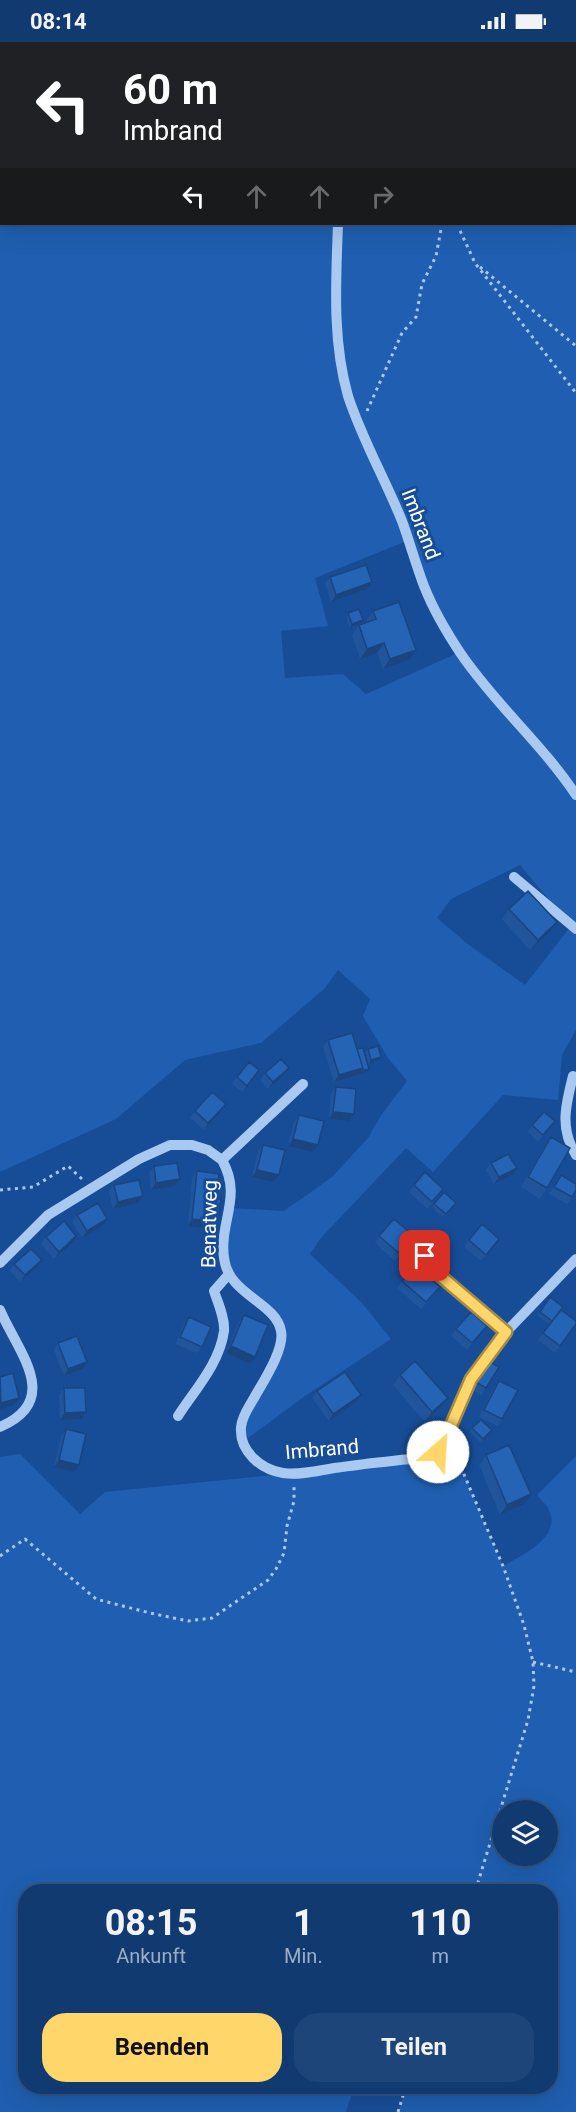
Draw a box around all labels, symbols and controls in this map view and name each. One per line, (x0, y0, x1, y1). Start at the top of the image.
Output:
text: 08:14 (30, 9, 87, 34)
text: 60 m (123, 65, 218, 114)
icon: left (24, 66, 102, 144)
text: Imbrand (123, 115, 223, 147)
icon: left (177, 180, 210, 213)
icon: ahead (240, 180, 273, 213)
icon: ahead (303, 180, 336, 213)
icon: right (366, 180, 399, 213)
street label: Imbrand (397, 485, 445, 563)
street label: Benatweg (196, 1180, 222, 1268)
pin (399, 1230, 450, 1281)
icon: arrive (408, 1239, 441, 1272)
position arrow (406, 1420, 470, 1484)
street label: Imbrand (284, 1434, 360, 1464)
map controls (492, 1800, 558, 1866)
button: layers (492, 1800, 558, 1866)
text: 08:15 (105, 1902, 197, 1944)
text: 1 (293, 1902, 314, 1944)
text: 110 (409, 1902, 471, 1944)
text: Ankunft (116, 1944, 186, 1968)
text: Min. (284, 1944, 323, 1968)
text: m (432, 1944, 449, 1968)
button: Beenden (42, 2013, 282, 2082)
button: Teilen (294, 2013, 534, 2082)

